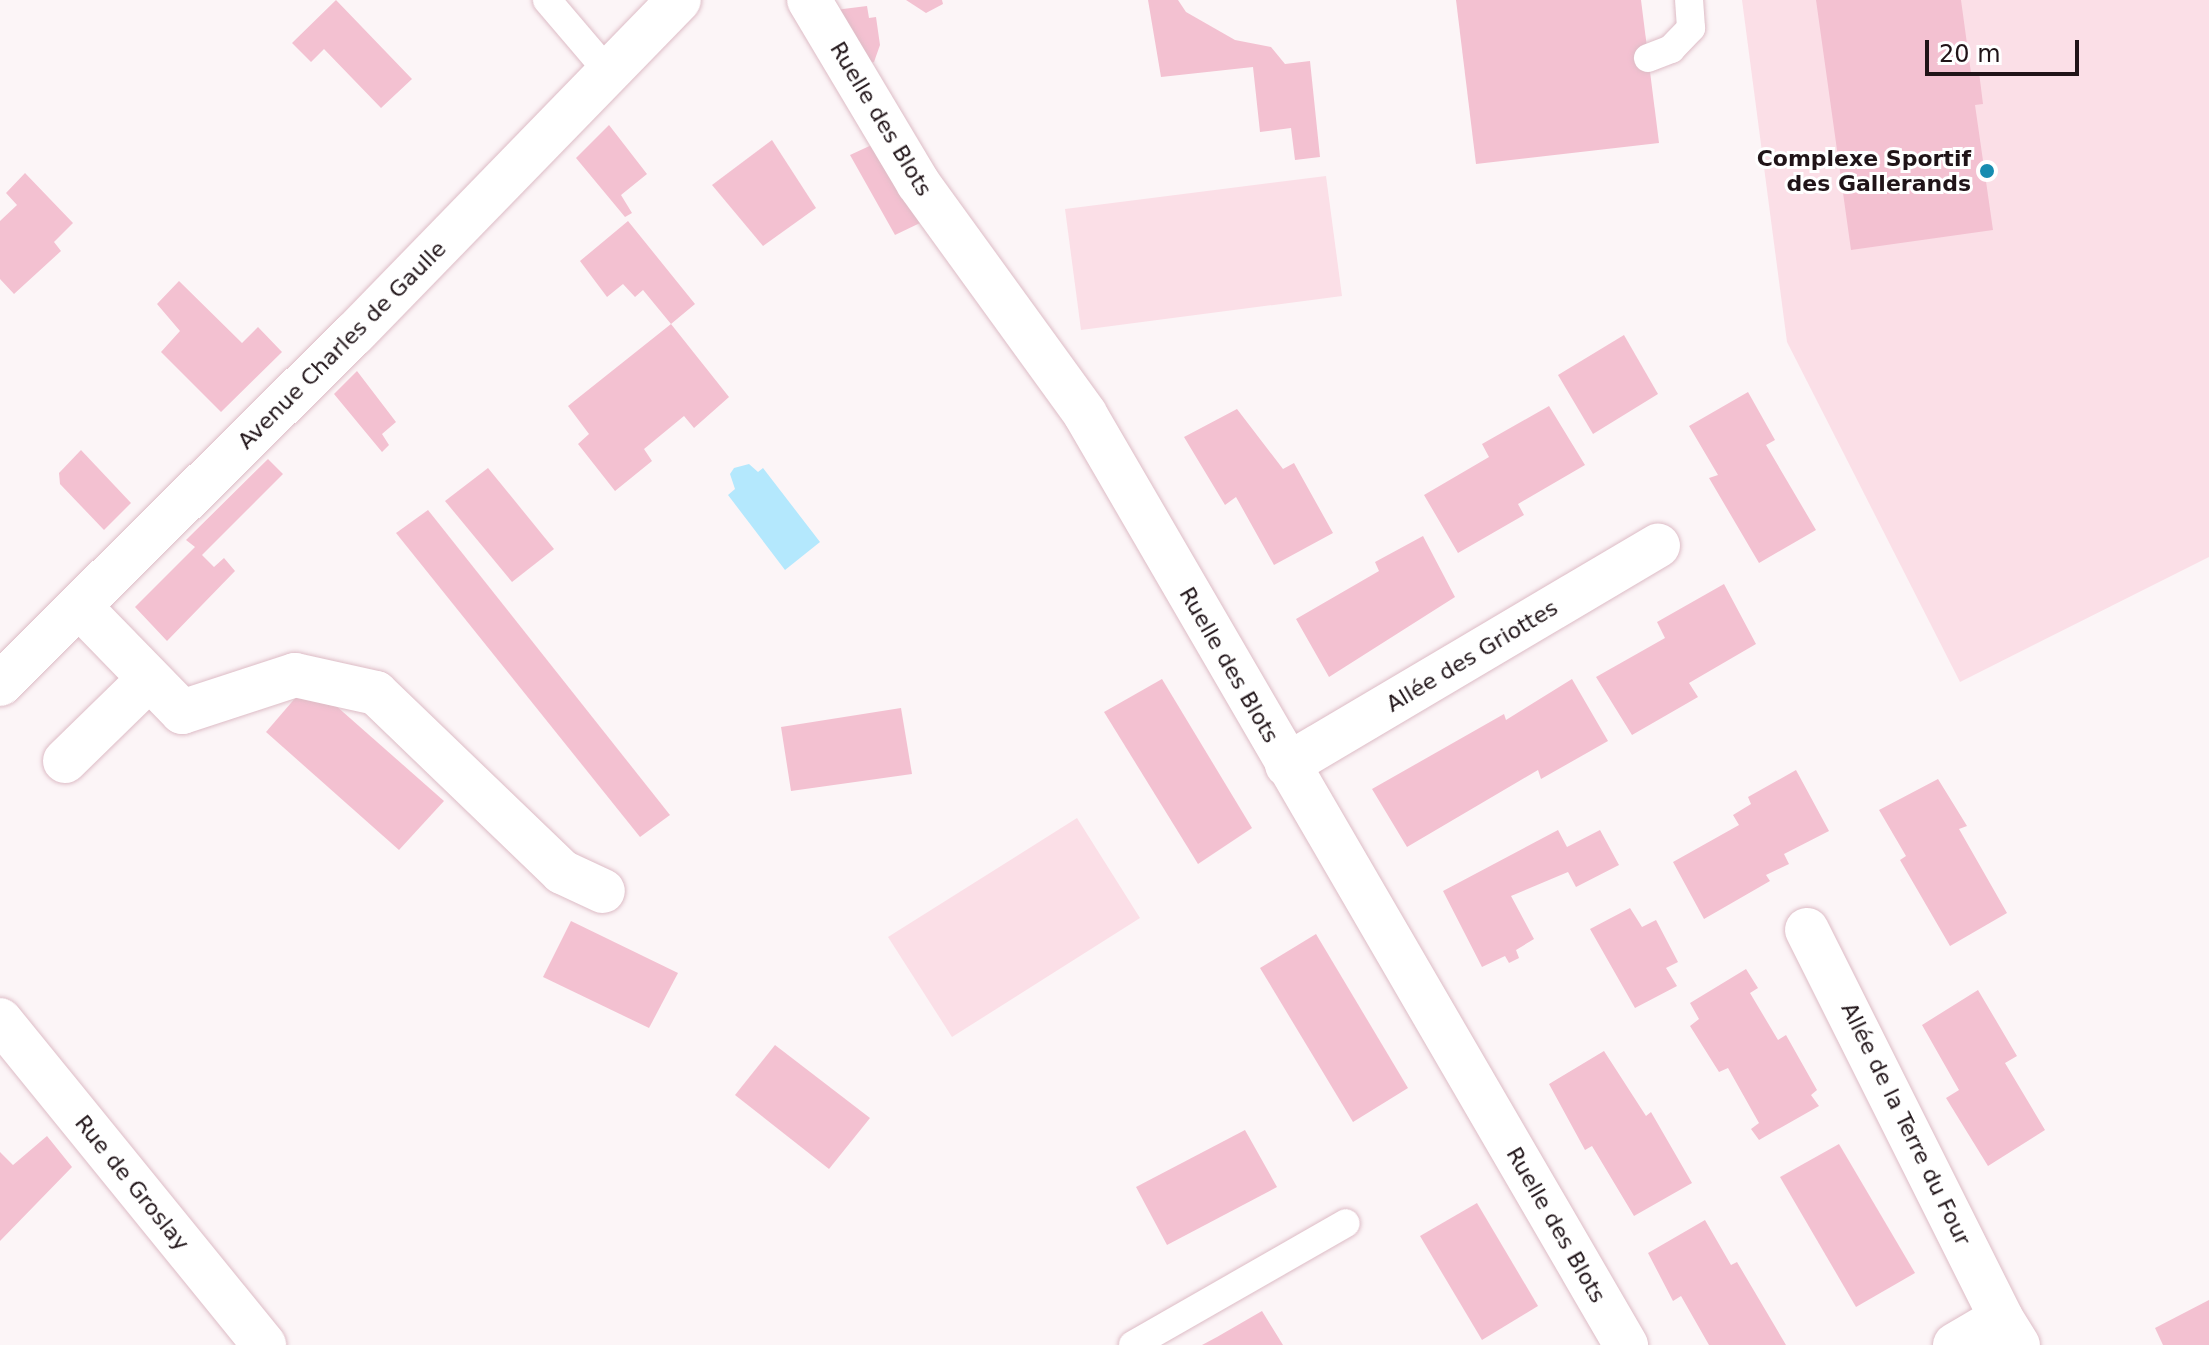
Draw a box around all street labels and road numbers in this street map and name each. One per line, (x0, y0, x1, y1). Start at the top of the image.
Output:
street label: Ruelle des Blots (825, 37, 937, 201)
street label: Avenue Charles de Gaulle (232, 235, 452, 455)
street label: Ruelle des Blots (1174, 583, 1284, 747)
street label: Allée des Griottes (1382, 594, 1562, 718)
street label: Allée de la Terre du Four (1836, 998, 1976, 1250)
street label: Rue de Groslay (69, 1110, 195, 1256)
street label: Ruelle des Blots (1501, 1143, 1611, 1307)

